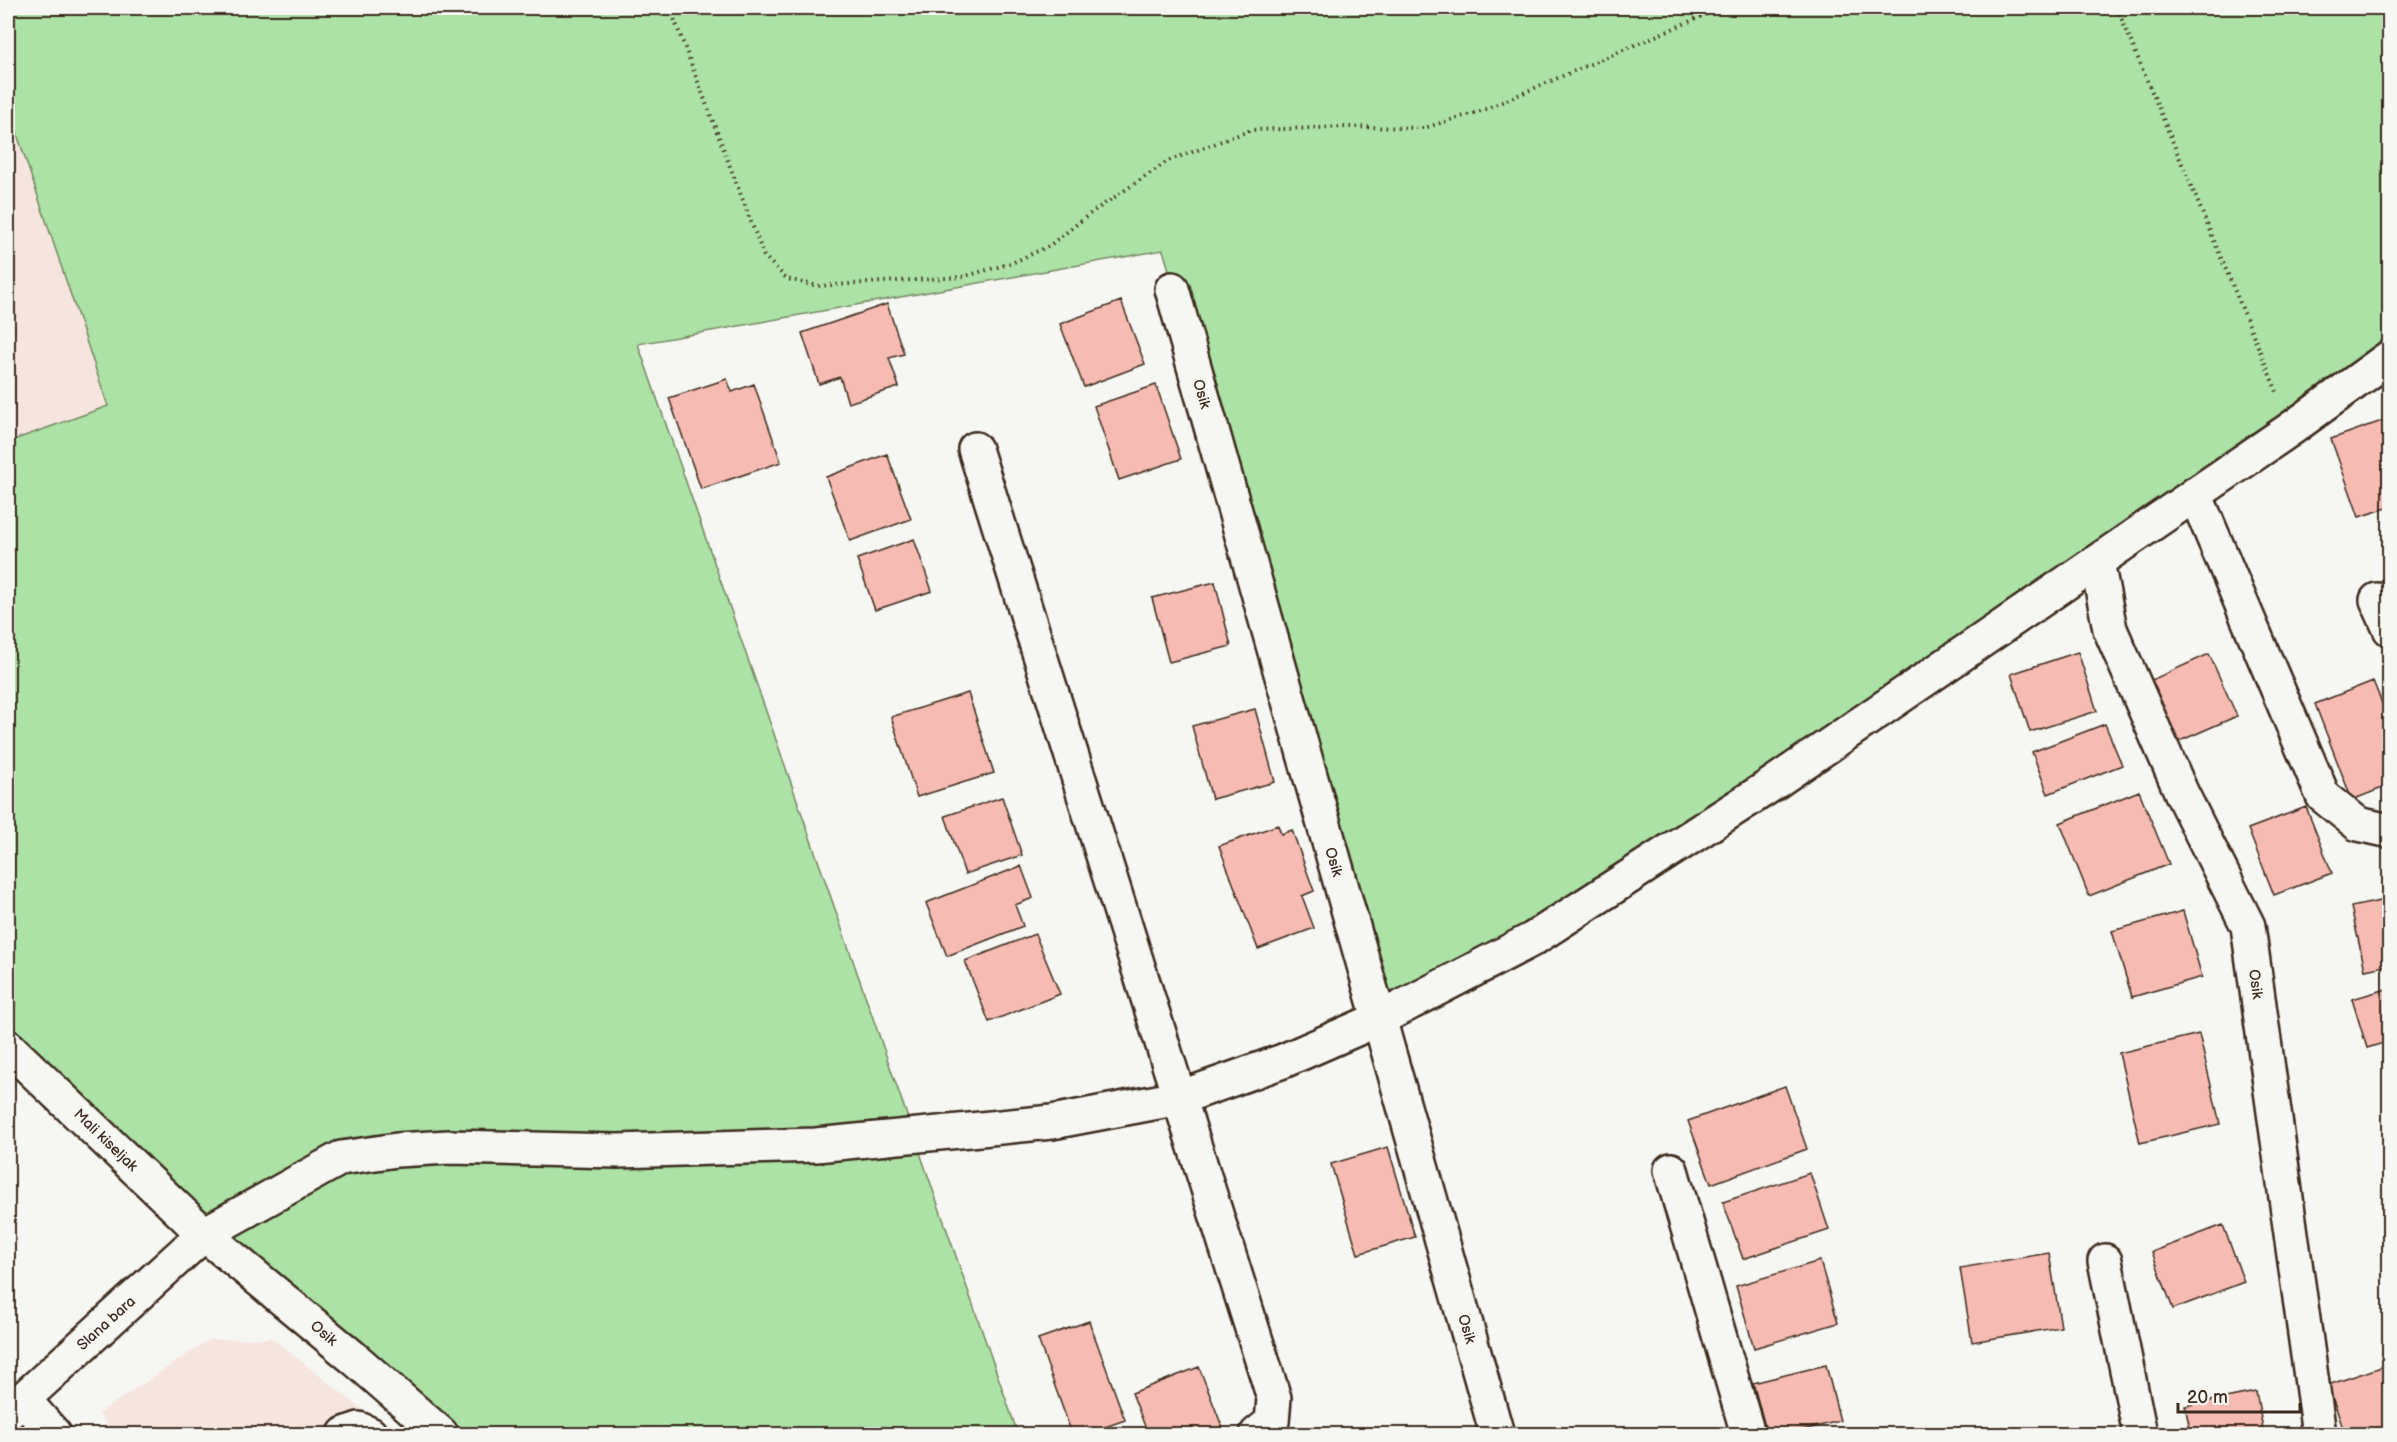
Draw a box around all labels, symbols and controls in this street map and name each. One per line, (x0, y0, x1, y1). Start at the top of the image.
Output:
street label: Osik (1188, 377, 1215, 412)
street label: Osik (1320, 845, 1347, 880)
street label: Osik (2244, 968, 2267, 1001)
street label: Mali kiseljak (69, 1105, 142, 1176)
street label: Slana bara (73, 1292, 140, 1355)
street label: Osik (1453, 1312, 1480, 1347)
street label: Osik (306, 1317, 342, 1351)
scale bar (2178, 1376, 2300, 1414)
text: 20 m (2187, 1387, 2228, 1408)

